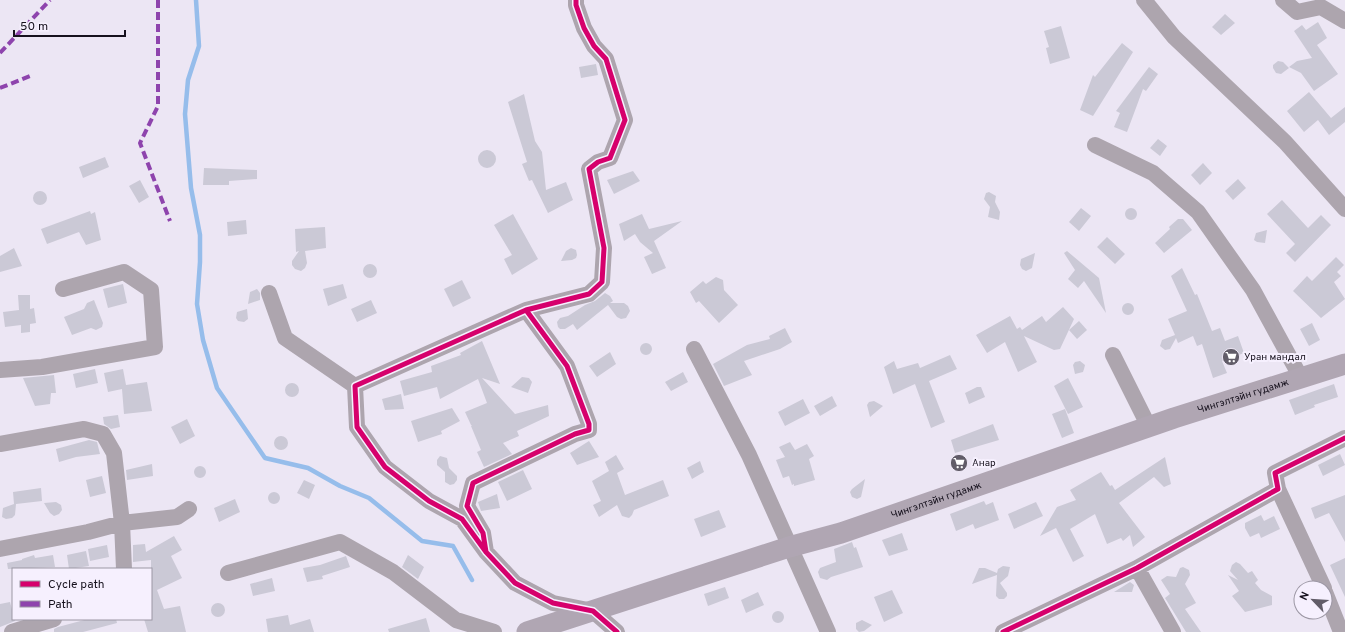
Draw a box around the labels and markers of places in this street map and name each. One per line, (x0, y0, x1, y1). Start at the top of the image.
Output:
supermarket icon: Уран мандал (1221, 347, 1241, 367)
place label: Уран мандал (1244, 351, 1306, 364)
supermarket icon: Анар (949, 453, 969, 473)
place label: Анар (972, 457, 996, 470)

